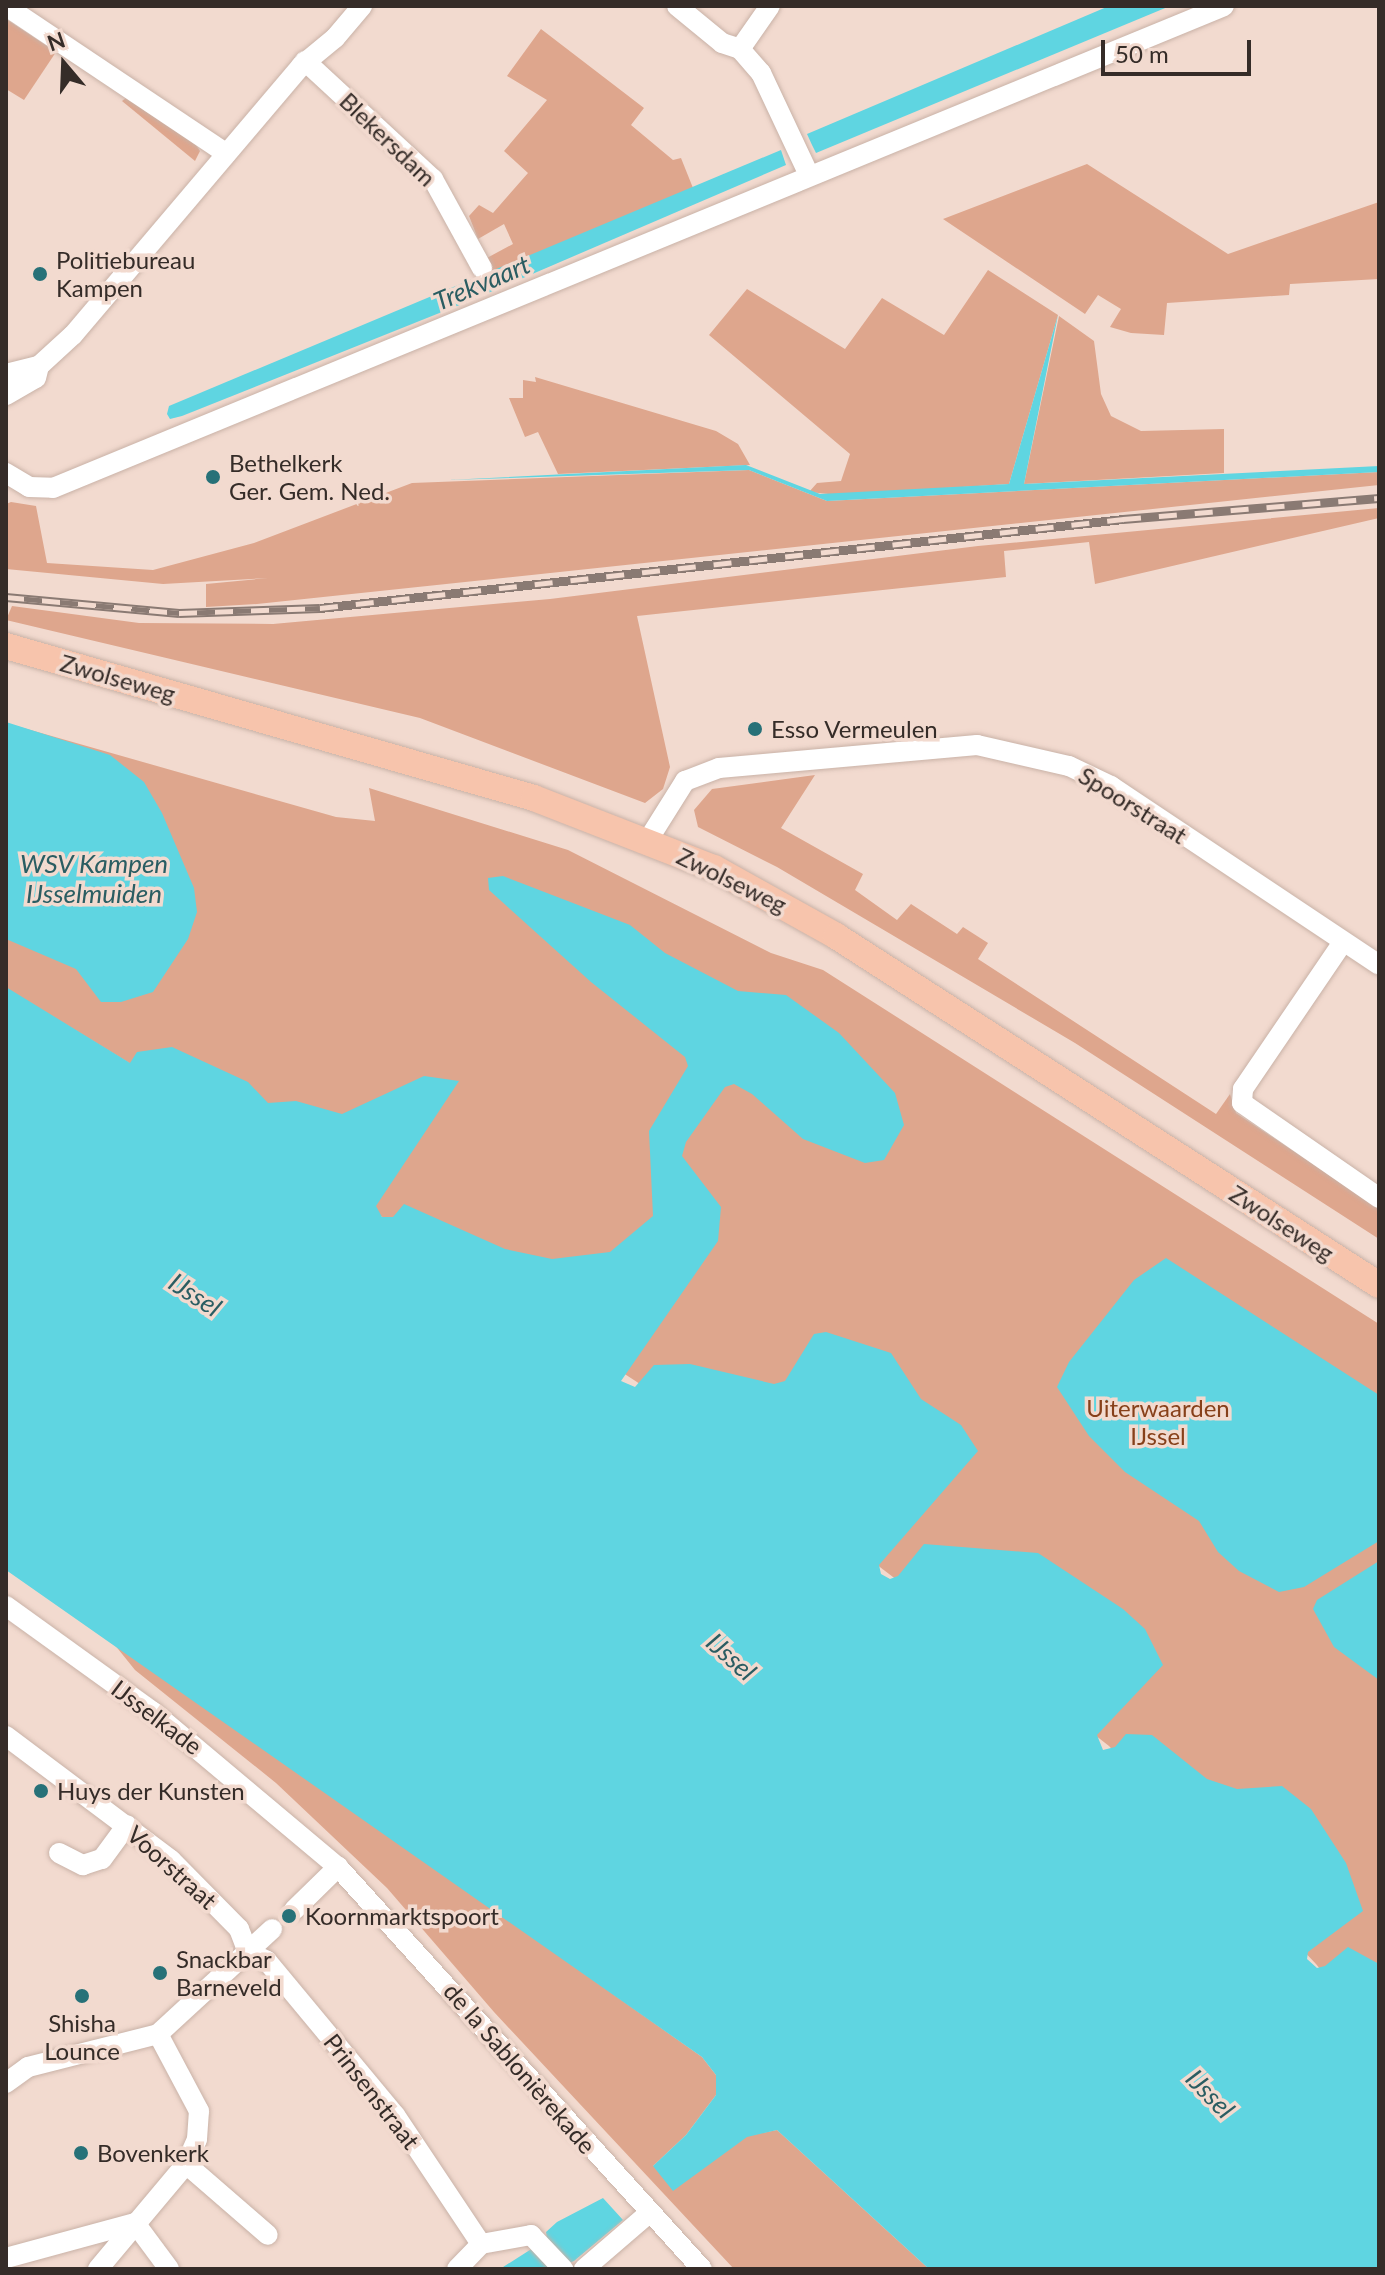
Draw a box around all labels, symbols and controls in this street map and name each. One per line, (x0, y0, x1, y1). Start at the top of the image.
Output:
north arrow (24, 24, 104, 104)
scale bar (1105, 24, 1255, 74)
text: N (44, 25, 68, 56)
text: 50 m (1115, 39, 1169, 68)
street label: Blekersdam (334, 86, 442, 192)
place label: Politiebureau Kampen (56, 246, 195, 302)
water label: Trekvaart (429, 249, 535, 317)
marker: Politiebureau Kampen (31, 265, 49, 283)
place label: Bethelkerk Ger. Gem. Ned. (229, 449, 390, 505)
marker: Bethelkerk Ger. Gem. Ned. (204, 468, 222, 486)
street label: Zwolseweg (57, 648, 179, 708)
place label: Esso Vermeulen (771, 715, 939, 743)
marker: Esso Vermeulen (746, 720, 764, 738)
street label: Spoorstraat (1074, 760, 1192, 850)
street label: Zwolseweg (672, 841, 792, 919)
water label: WSV Kampen IJsselmuiden (19, 848, 169, 910)
street label: Zwolseweg (1224, 1179, 1340, 1267)
water label: IJssel (163, 1267, 227, 1323)
park label: Uiterwaarden IJssel (1086, 1394, 1230, 1450)
water label: IJssel (700, 1627, 762, 1687)
street label: IJsselkade (106, 1674, 208, 1760)
place label: Huys der Kunsten (57, 1777, 245, 1805)
marker: Huys der Kunsten (32, 1782, 50, 1800)
street label: Voorstraat (121, 1819, 223, 1915)
place label: Koornmarktspoort (305, 1902, 499, 1930)
marker: Koornmarktspoort (280, 1907, 298, 1925)
place label: Snackbar Barneveld (176, 1945, 282, 2001)
marker: Snackbar Barneveld (151, 1964, 169, 1982)
street label: de la Sablonièrekade (438, 1977, 602, 2159)
marker: Shisha Lounce (73, 1987, 91, 2005)
place label: Shisha Lounce (44, 2009, 120, 2065)
street label: Prinsenstraat (318, 2028, 426, 2154)
water label: IJssel (1179, 2063, 1241, 2125)
place label: Bovenkerk (97, 2139, 209, 2167)
marker: Bovenkerk (72, 2144, 90, 2162)

